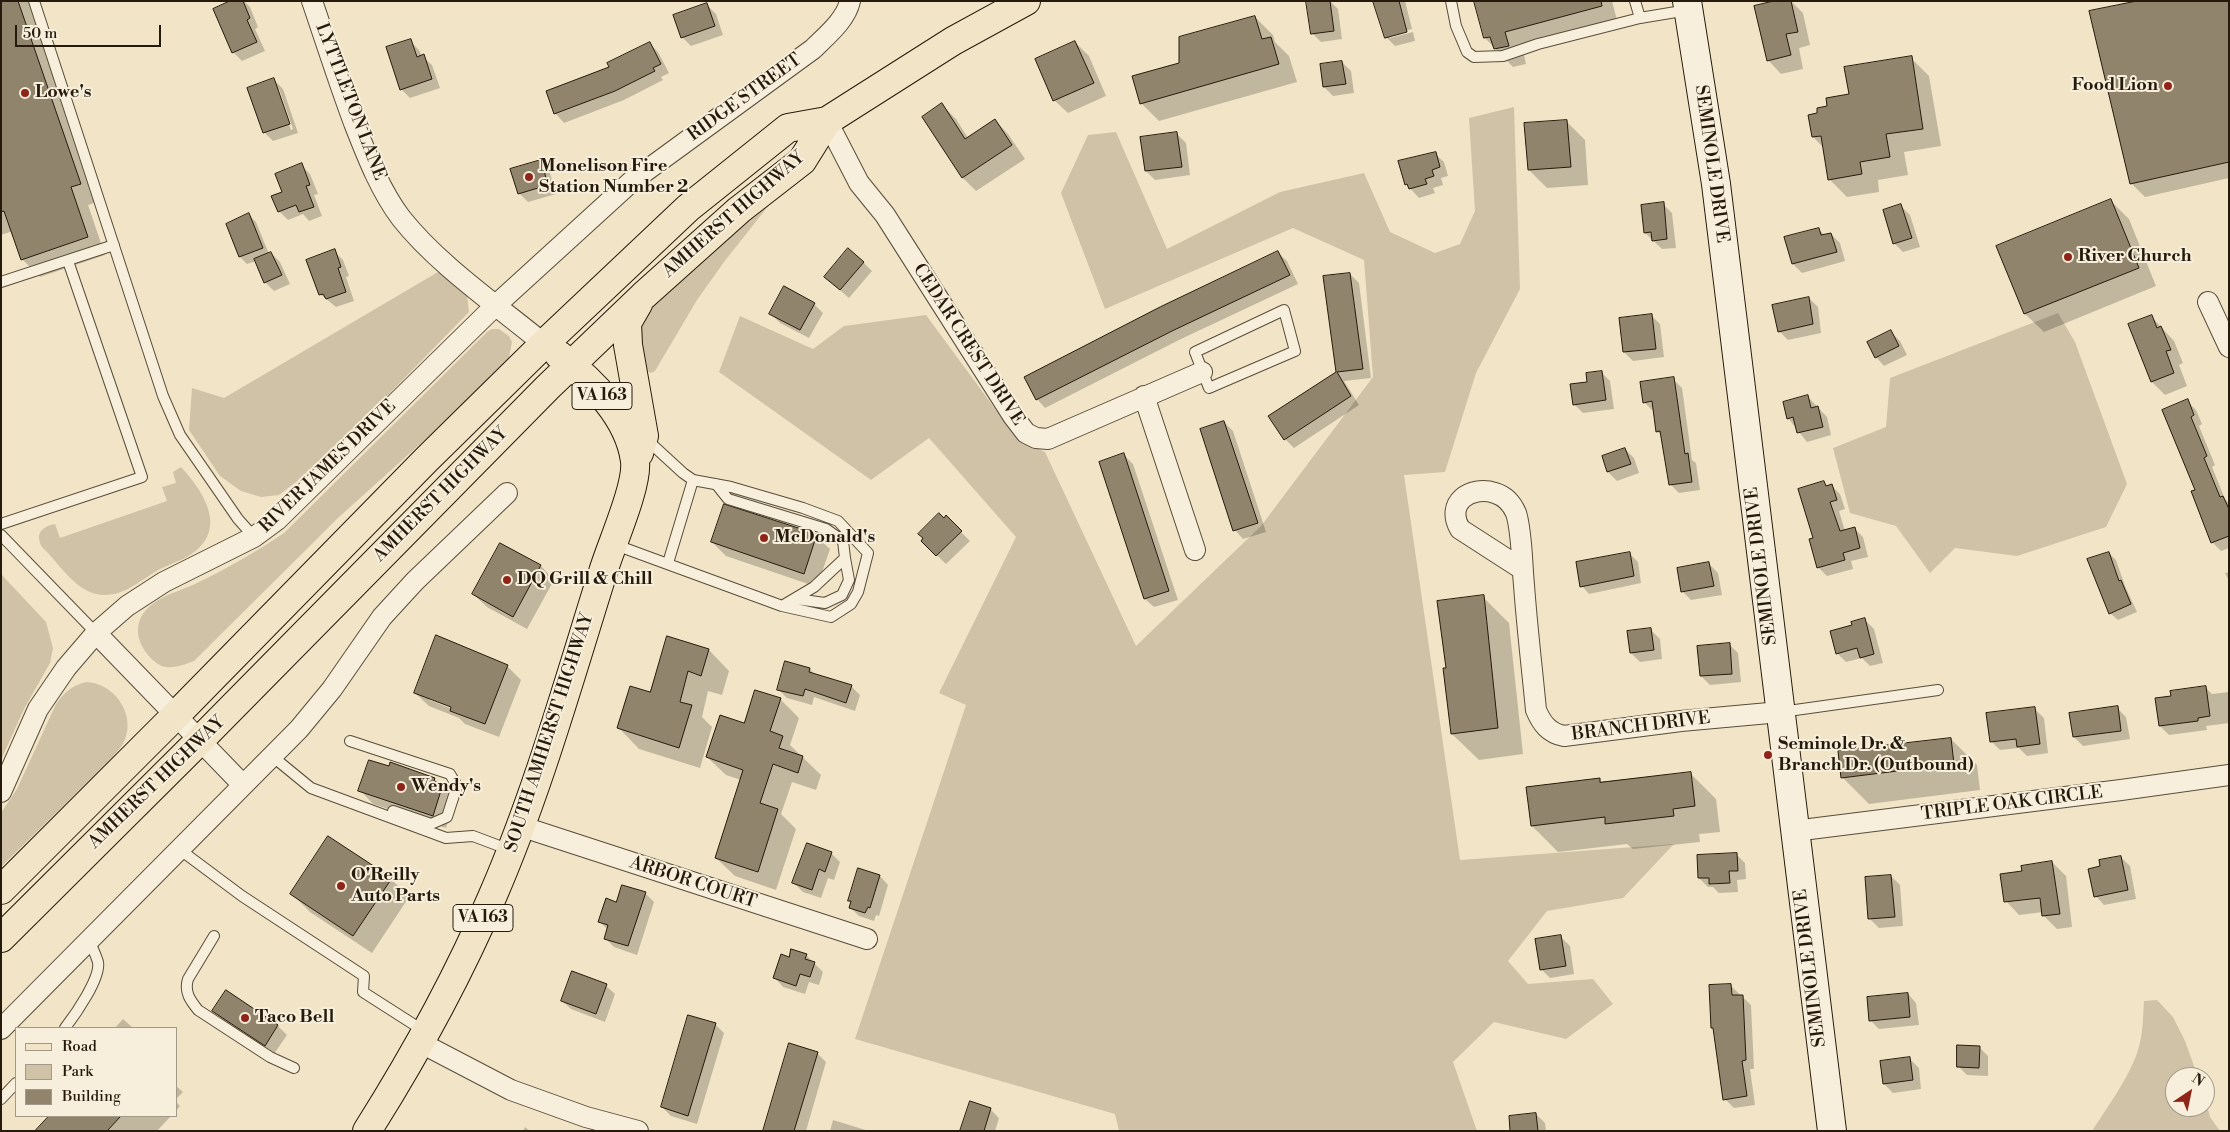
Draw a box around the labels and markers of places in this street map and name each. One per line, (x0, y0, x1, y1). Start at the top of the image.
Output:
place label: Food Lion (2072, 75, 2158, 97)
marker: Food Lion (2162, 80, 2174, 92)
place label: Lowe's (35, 82, 92, 104)
marker: Lowe's (19, 87, 31, 99)
place label: Monelison Fire Station Number 2 (539, 156, 688, 198)
marker: Monelison Fire Station Number 2 (523, 171, 535, 183)
place label: River Church (2078, 246, 2192, 268)
marker: River Church (2062, 251, 2074, 263)
place label: McDonald's (774, 527, 875, 549)
marker: McDonald's (758, 532, 770, 544)
place label: DQ Grill & Chill (517, 569, 653, 591)
marker: DQ Grill & Chill (501, 574, 513, 586)
place label: Seminole Dr. & Branch Dr. (Outbound) (1778, 734, 1974, 776)
marker: Seminole Dr. & Branch Dr. (Outbound) (1762, 749, 1774, 761)
place label: Wendy's (411, 776, 481, 798)
marker: Wendy's (395, 781, 407, 793)
place label: O'Reilly Auto Parts (351, 865, 440, 908)
marker: O'Reilly Auto Parts (335, 880, 347, 892)
place label: Taco Bell (255, 1007, 334, 1029)
marker: Taco Bell (239, 1012, 251, 1024)

